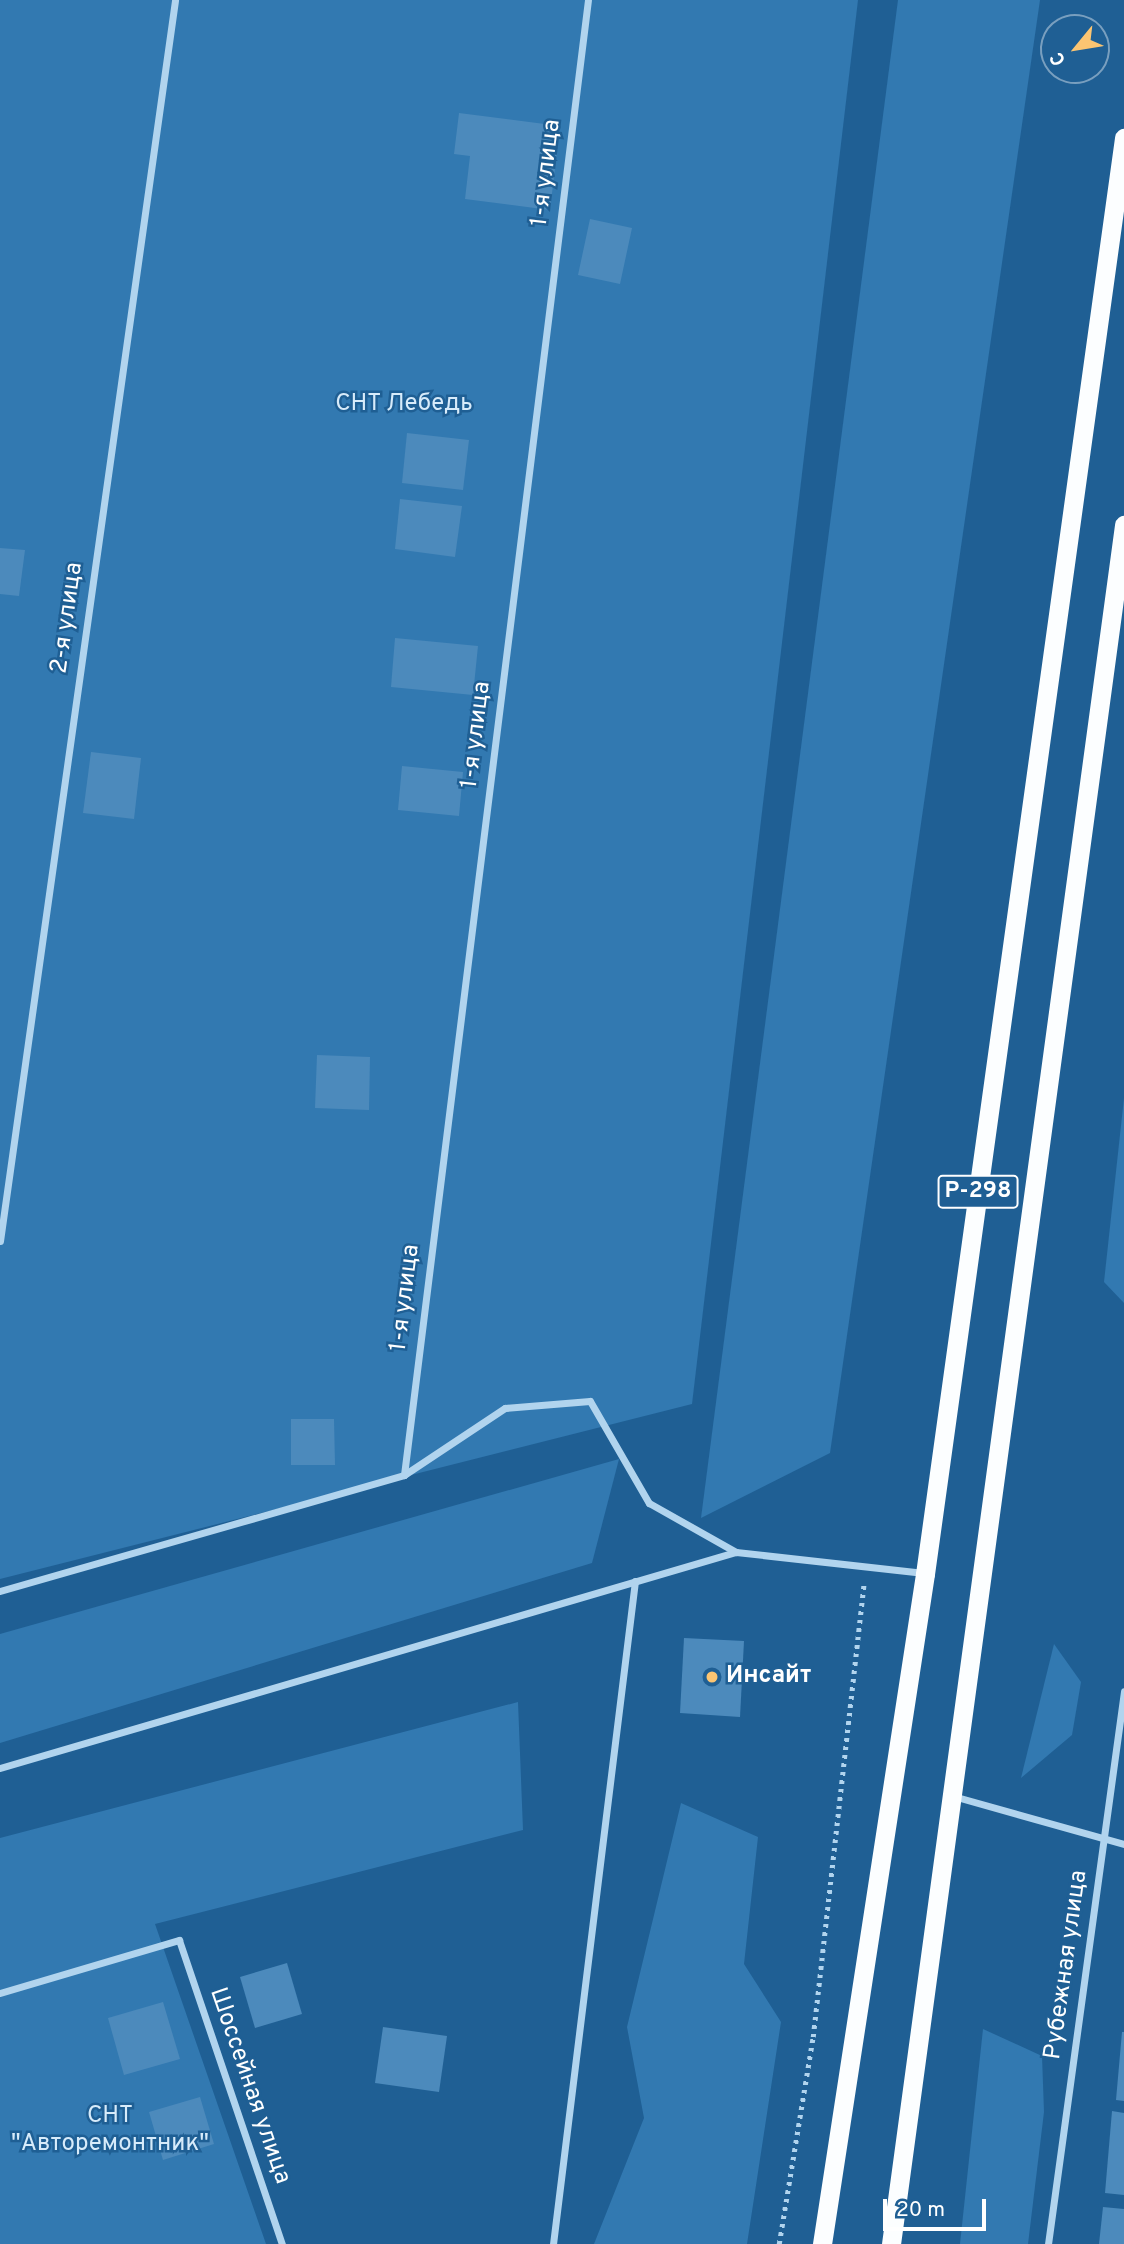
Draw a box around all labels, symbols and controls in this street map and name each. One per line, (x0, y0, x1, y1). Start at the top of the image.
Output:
north arrow (1040, 14, 1110, 84)
text: С (1045, 47, 1072, 70)
street label: 1-я улица (526, 118, 568, 228)
park label: СНТ Лебедь (335, 391, 473, 419)
street label: 2-я улица (46, 560, 90, 676)
street label: 1-я улица (456, 680, 498, 790)
road number: Р-298 (936, 1172, 1020, 1212)
street label: 1-я улица (385, 1243, 427, 1353)
place label: Инсайт (726, 1663, 811, 1691)
marker: Инсайт (704, 1669, 720, 1685)
street label: Рубежная улица (1039, 1868, 1095, 2062)
street label: Шоссейная улица (202, 1984, 296, 2188)
park label: СНТ "Авторемонтник" (11, 2103, 209, 2159)
scale bar (886, 2184, 989, 2228)
text: 20 m (896, 2197, 945, 2224)

